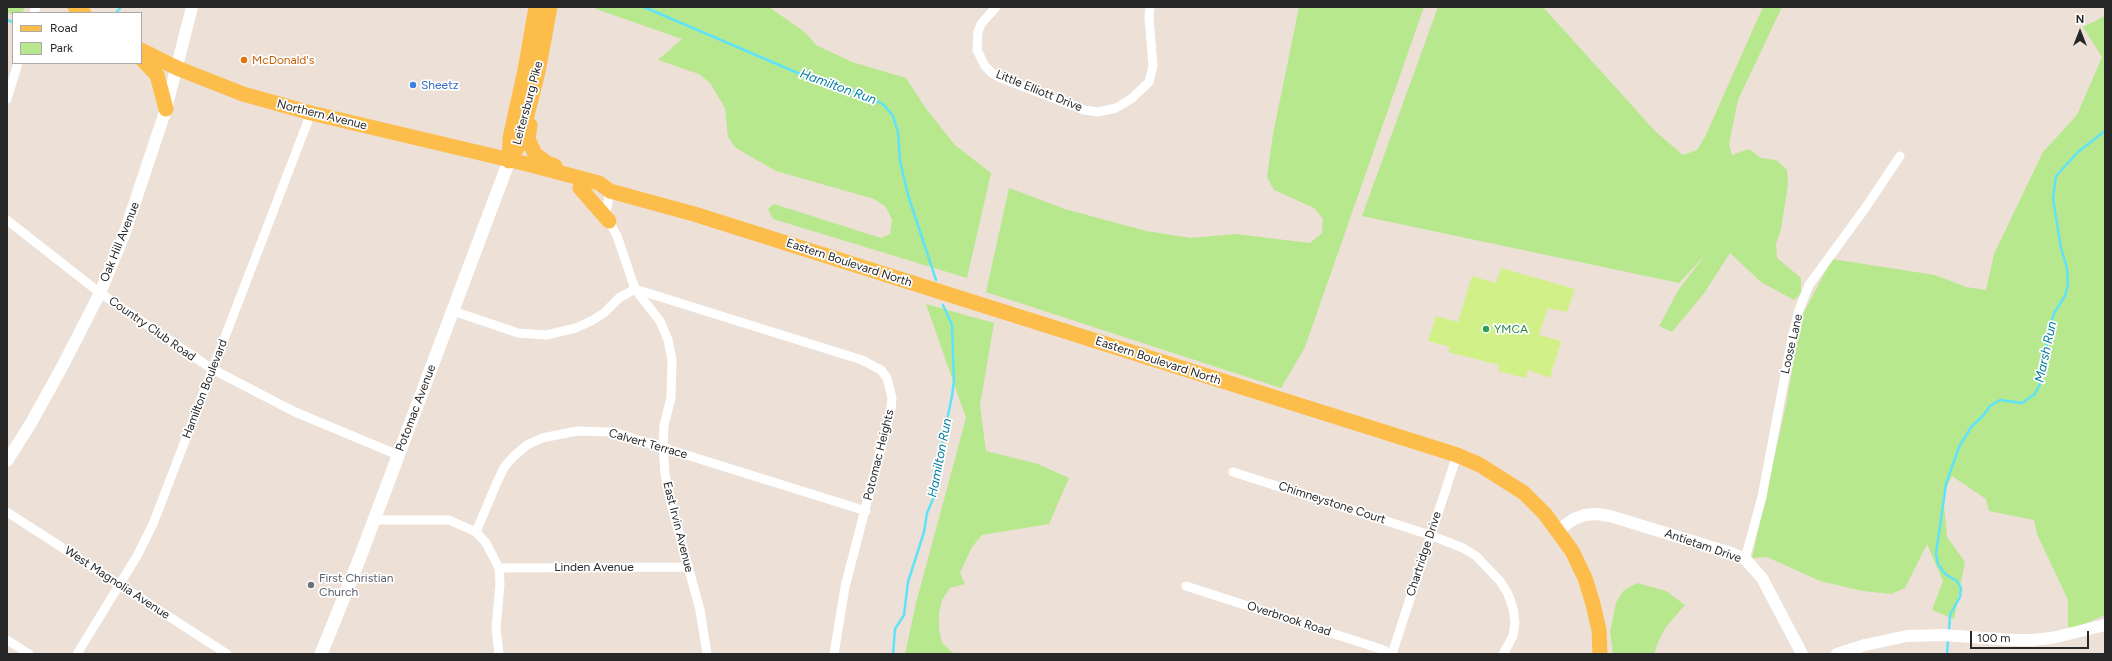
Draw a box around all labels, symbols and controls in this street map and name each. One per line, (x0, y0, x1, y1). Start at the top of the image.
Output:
legend (12, 12, 142, 64)
north arrow (2060, 12, 2100, 52)
text: N (2076, 13, 2084, 26)
text: Road (50, 21, 78, 35)
text: Park (50, 41, 73, 55)
place label: McDonald's (252, 53, 314, 67)
marker: McDonald's (239, 55, 249, 65)
street label: Leitersburg Pike (510, 60, 546, 146)
water label: Hamilton Run (798, 66, 878, 108)
street label: Little Elliott Drive (994, 67, 1084, 115)
place label: Sheetz (421, 78, 459, 92)
marker: Sheetz (408, 80, 418, 90)
street label: Northern Avenue (275, 97, 369, 133)
street label: Oak Hill Avenue (97, 200, 143, 284)
street label: Eastern Boulevard North (784, 236, 914, 290)
street label: Country Club Road (106, 294, 198, 364)
street label: Loose Lane (1778, 313, 1806, 375)
water label: Marsh Run (2032, 320, 2060, 384)
place label: YMCA (1494, 322, 1528, 336)
marker: YMCA (1481, 324, 1491, 334)
street label: Eastern Boulevard North (1093, 334, 1223, 388)
street label: Hamilton Boulevard (179, 337, 231, 441)
street label: Potomac Avenue (393, 363, 439, 453)
street label: Potomac Heights (861, 408, 897, 502)
water label: Hamilton Run (925, 417, 955, 499)
street label: Calvert Terrace (607, 426, 689, 462)
street label: Chimneystone Court (1277, 479, 1387, 527)
street label: East Irvin Avenue (660, 480, 696, 574)
street label: Chartridge Drive (1404, 510, 1444, 598)
street label: Antietam Drive (1663, 526, 1743, 566)
street label: West Magnolia Avenue (62, 544, 172, 622)
street label: Linden Avenue (554, 560, 634, 574)
place label: First Christian Church (319, 571, 393, 599)
marker: First Christian Church (306, 580, 316, 590)
street label: Overbrook Road (1245, 599, 1333, 639)
scale bar (1972, 623, 2091, 649)
text: 100 m (1977, 631, 2011, 645)

